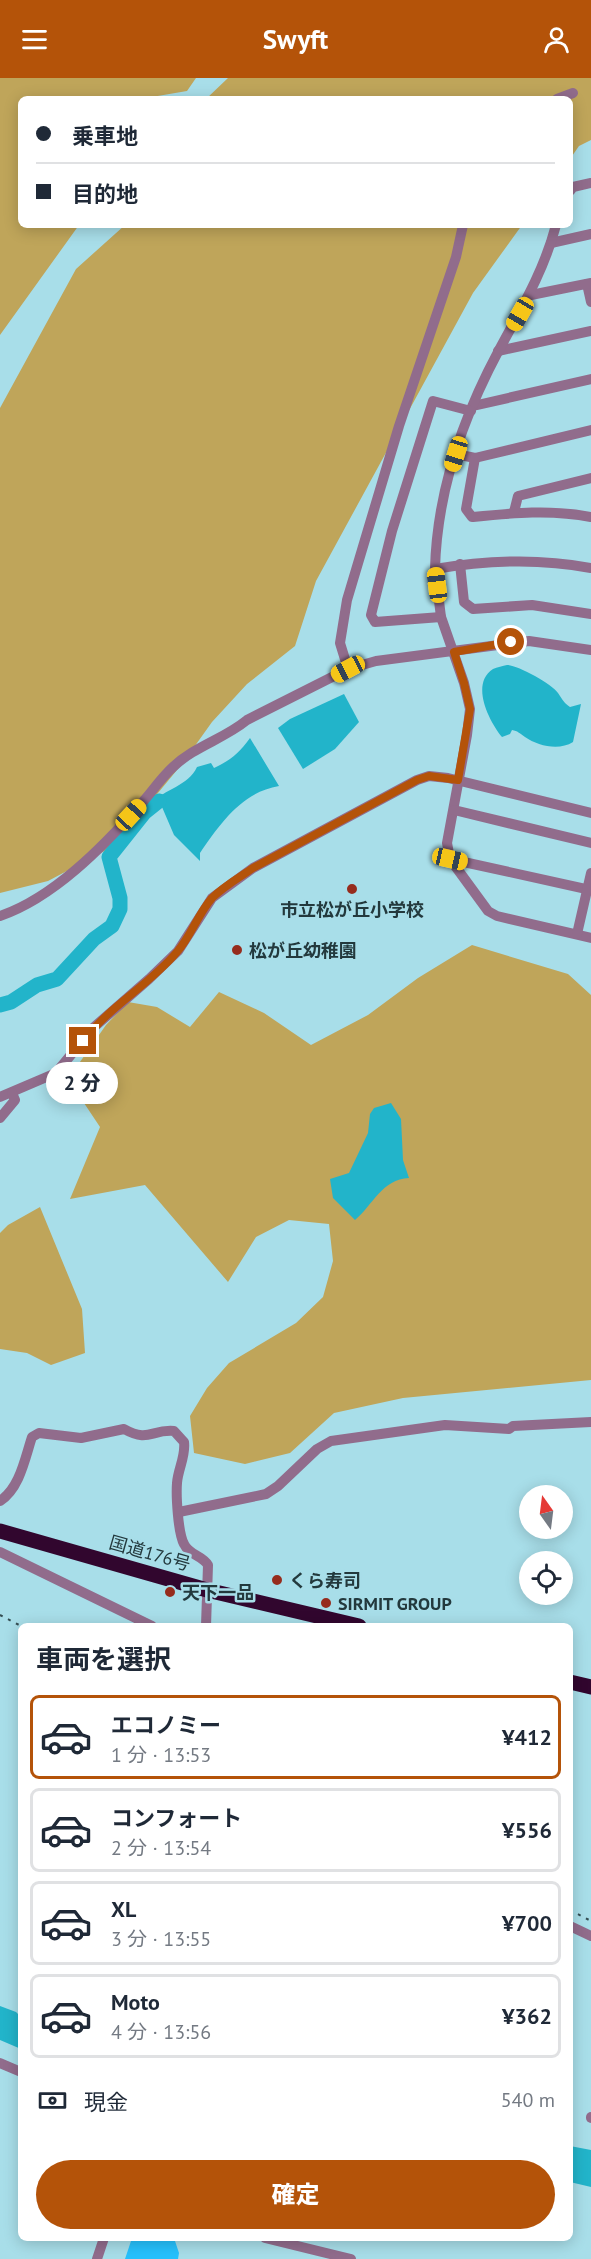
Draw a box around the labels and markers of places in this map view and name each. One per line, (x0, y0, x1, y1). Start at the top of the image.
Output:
marker: 市立松が丘小学校 (345, 882, 359, 896)
place label: 市立松が丘小学校 (280, 898, 424, 921)
place label: 松が丘幼稚園 (249, 939, 357, 962)
marker: 松が丘幼稚園 (230, 943, 244, 957)
place label: くら寿司 (289, 1569, 361, 1592)
marker: くら寿司 (270, 1573, 284, 1587)
place label: 天下一品 (182, 1581, 254, 1604)
marker: 天下一品 (163, 1585, 177, 1599)
place label: SIRMIT GROUP (338, 1592, 452, 1615)
marker: SIRMIT GROUP (319, 1596, 333, 1610)

